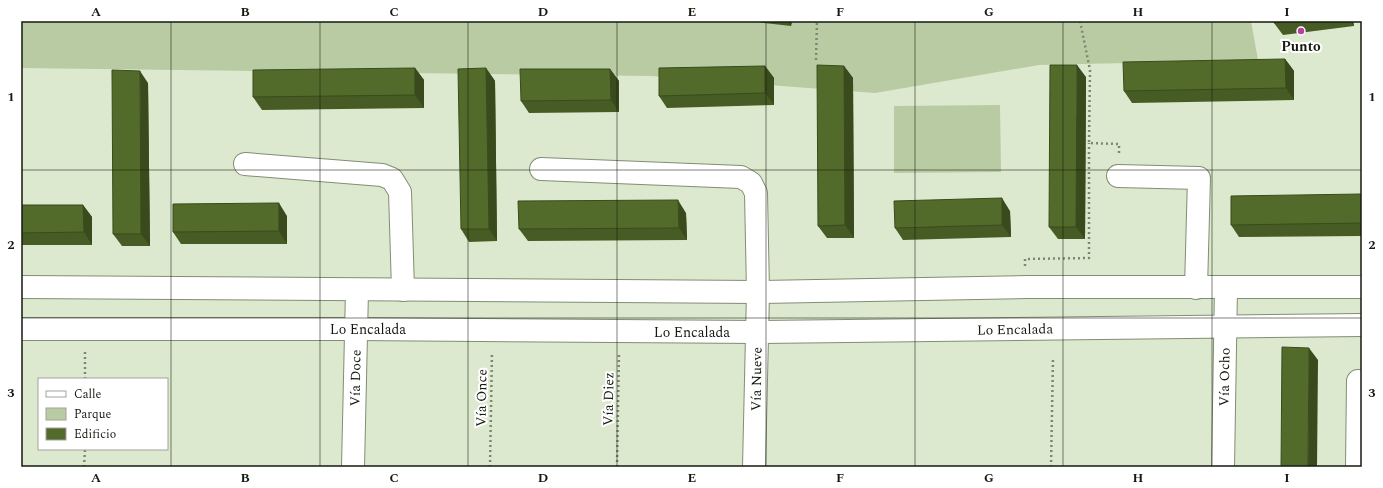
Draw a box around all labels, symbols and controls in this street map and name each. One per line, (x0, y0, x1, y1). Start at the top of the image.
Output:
text: A (91, 2, 101, 22)
text: B (240, 2, 250, 22)
text: C (389, 2, 399, 22)
text: D (538, 2, 548, 22)
text: E (688, 2, 697, 22)
text: F (836, 2, 844, 22)
text: G (984, 2, 994, 22)
text: H (1133, 2, 1144, 22)
text: I (1284, 2, 1290, 22)
marker: Punto (1296, 26, 1306, 36)
place label: Punto (1281, 36, 1321, 57)
text: 1 (7, 87, 15, 107)
text: 1 (1368, 87, 1376, 107)
text: 2 (7, 235, 15, 255)
text: 2 (1368, 235, 1376, 255)
street label: Lo Encalada (977, 318, 1053, 341)
street label: Lo Encalada (330, 319, 406, 340)
street label: Lo Encalada (654, 322, 730, 343)
street label: Vía Nueve (745, 346, 768, 411)
street label: Vía Ocho (1213, 347, 1236, 407)
street label: Vía Doce (345, 349, 366, 407)
street label: Vía Once (470, 369, 493, 427)
street label: Vía Diez (598, 372, 619, 426)
legend (38, 378, 168, 450)
text: 3 (7, 383, 15, 403)
text: 3 (1368, 383, 1376, 403)
text: Calle (74, 385, 102, 404)
text: Parque (74, 405, 111, 424)
text: Edificio (74, 425, 116, 444)
text: A (91, 468, 101, 488)
text: B (240, 468, 250, 488)
text: C (389, 468, 399, 488)
text: D (538, 468, 548, 488)
text: E (688, 468, 697, 488)
text: F (836, 468, 844, 488)
text: G (984, 468, 994, 488)
text: H (1133, 468, 1144, 488)
text: I (1284, 468, 1290, 488)

